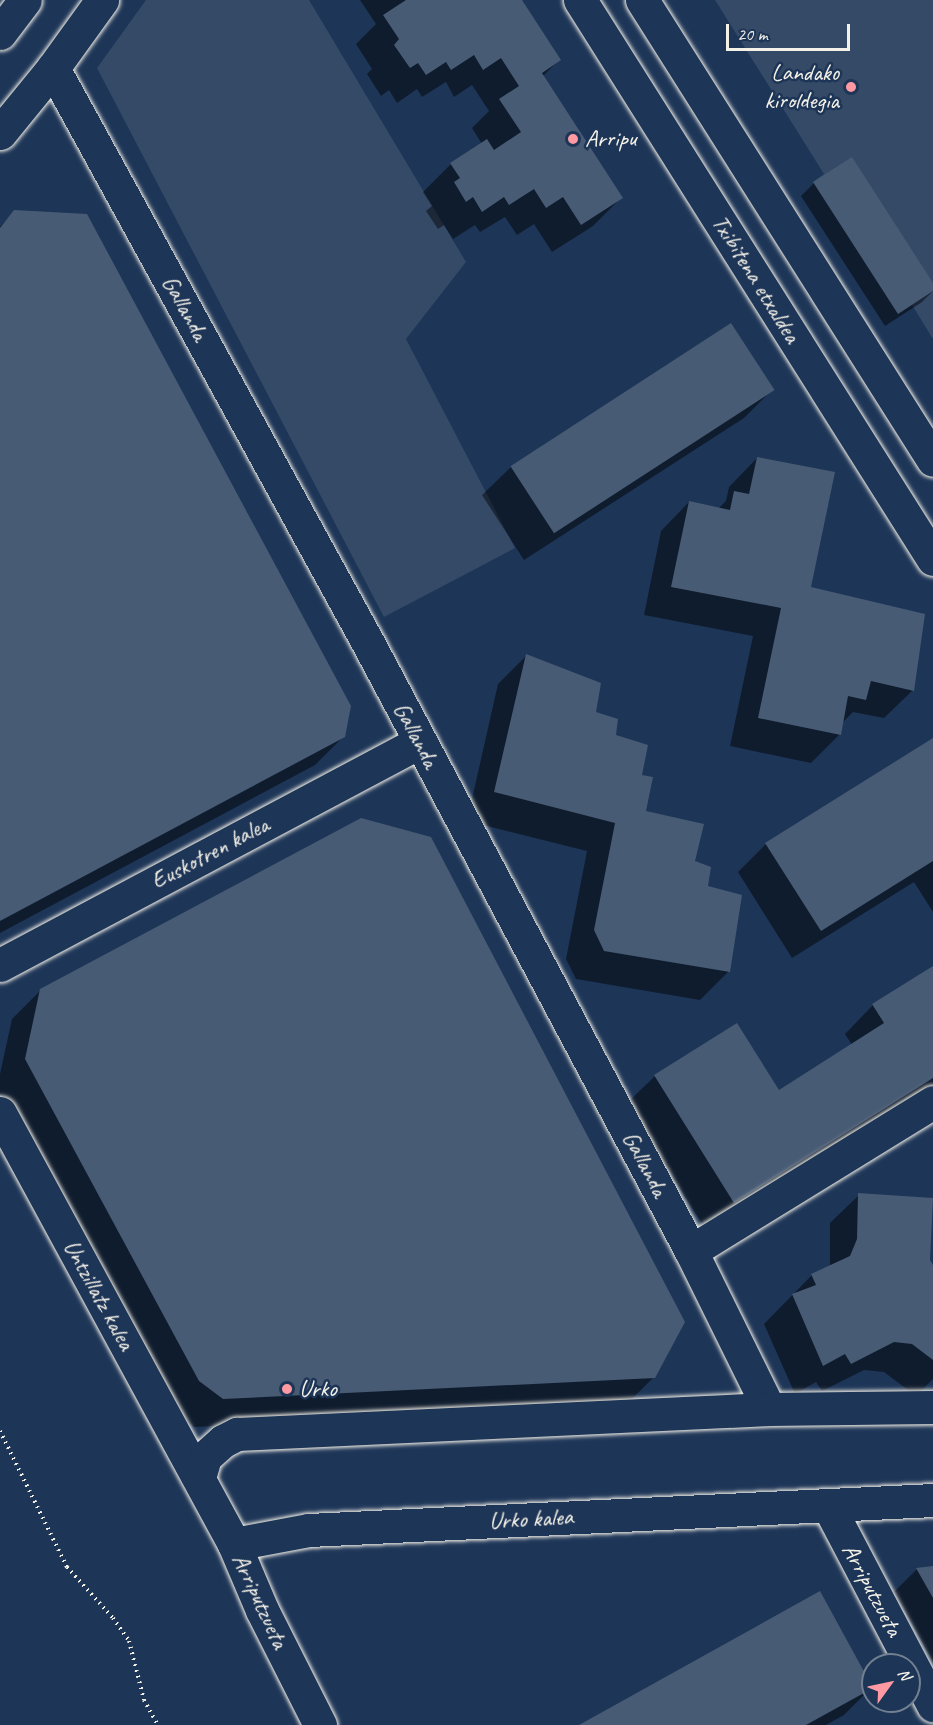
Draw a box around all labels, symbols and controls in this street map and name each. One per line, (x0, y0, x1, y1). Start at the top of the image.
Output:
scale bar (729, 12, 854, 50)
text: 20 m (737, 23, 768, 45)
place label: Landako kiroldegia (764, 59, 839, 115)
marker: Landako kiroldegia (844, 80, 858, 94)
place label: Arripu (585, 125, 637, 153)
marker: Arripu (566, 132, 580, 146)
street label: Txibitena etxaldea (705, 210, 807, 348)
street label: Gallanda (155, 270, 215, 346)
street label: Gallanda (387, 697, 445, 773)
street label: Euskotren kalea (146, 810, 274, 896)
street label: Gallanda (616, 1126, 674, 1202)
street label: Untzillatz kalea (57, 1235, 141, 1355)
place label: Urko (299, 1375, 337, 1403)
marker: Urko (280, 1382, 294, 1396)
street label: Urko kalea (488, 1502, 574, 1536)
street label: Arriputzueta (836, 1539, 908, 1641)
street label: Arriputzueta (226, 1549, 294, 1653)
north arrow (861, 1653, 921, 1713)
text: N (893, 1665, 916, 1684)

